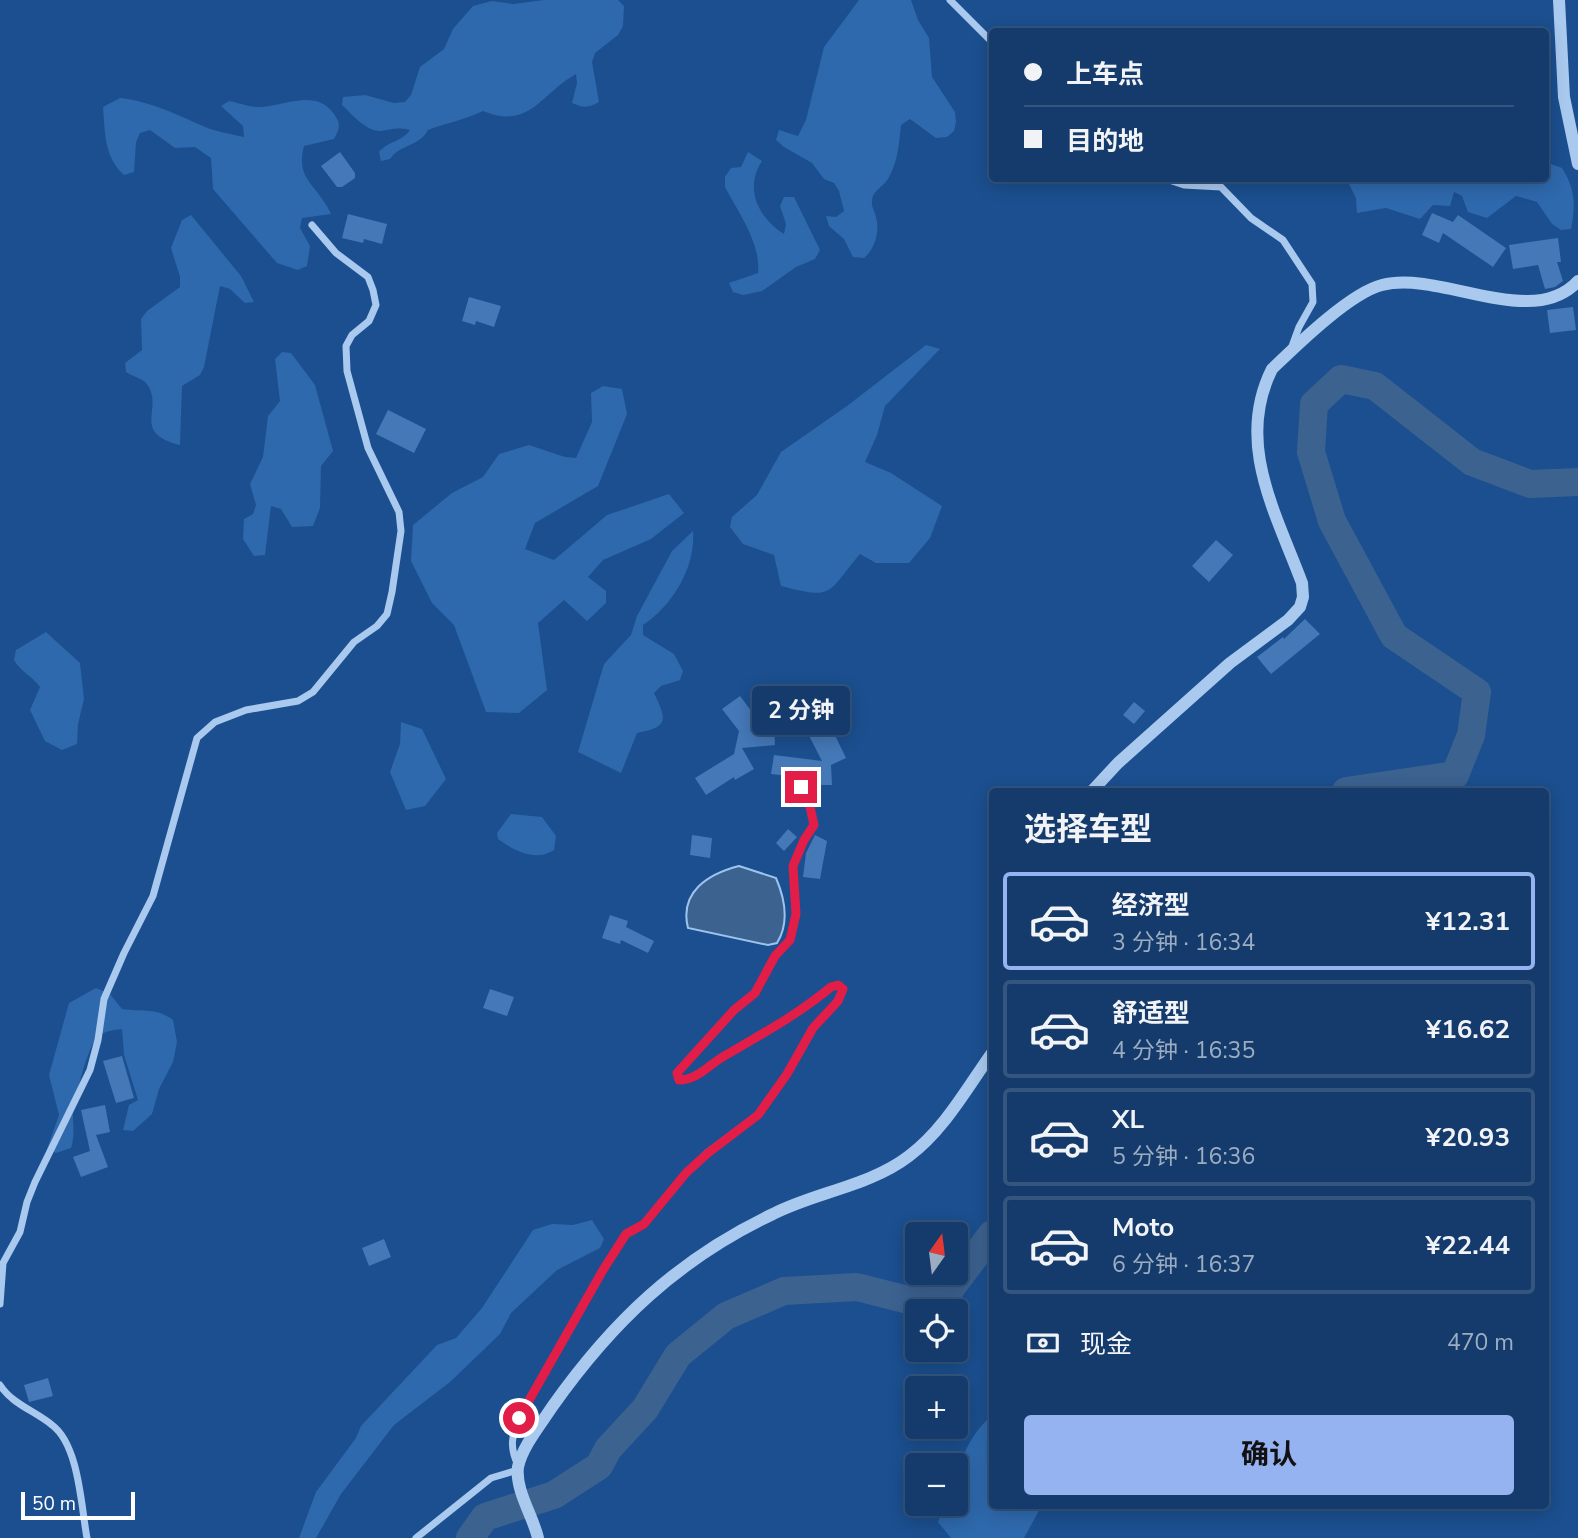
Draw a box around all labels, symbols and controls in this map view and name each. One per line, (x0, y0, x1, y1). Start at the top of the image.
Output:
text: 上车点 (1066, 57, 1144, 92)
text: 目的地 (1066, 124, 1144, 159)
callout: 2 分钟 (752, 686, 850, 734)
text: 2 分钟 (768, 695, 834, 726)
route end (785, 771, 817, 803)
text: 选择车型 (1024, 808, 1152, 851)
text: 经济型 (1112, 888, 1190, 923)
icon: car (1028, 890, 1091, 953)
text: ¥12.31 (1426, 904, 1510, 939)
text: 3 分钟 · 16:34 (1112, 927, 1255, 958)
text: 舒适型 (1112, 996, 1190, 1031)
icon: car (1028, 998, 1091, 1061)
text: ¥16.62 (1426, 1012, 1510, 1047)
text: 4 分钟 · 16:35 (1112, 1035, 1255, 1066)
text: XL (1112, 1102, 1144, 1137)
icon: car (1028, 1106, 1091, 1169)
text: ¥20.93 (1426, 1120, 1510, 1155)
text: 5 分钟 · 16:36 (1112, 1141, 1255, 1172)
text: Moto (1112, 1210, 1174, 1245)
icon: car (1028, 1214, 1091, 1277)
north arrow (905, 1222, 968, 1284)
map controls (905, 1222, 968, 1516)
text: ¥22.44 (1426, 1228, 1510, 1263)
text: 6 分钟 · 16:37 (1112, 1249, 1255, 1280)
button: locate (905, 1299, 968, 1362)
icon: cash (1024, 1324, 1062, 1362)
text: 现金 (1080, 1327, 1132, 1362)
text: 470 m (1447, 1327, 1514, 1358)
button: + (905, 1376, 968, 1439)
route start (503, 1402, 535, 1434)
button: 确认 (1024, 1415, 1514, 1495)
button: − (905, 1453, 968, 1516)
scale bar (21, 1489, 135, 1521)
text: 50 m (32, 1491, 76, 1517)

